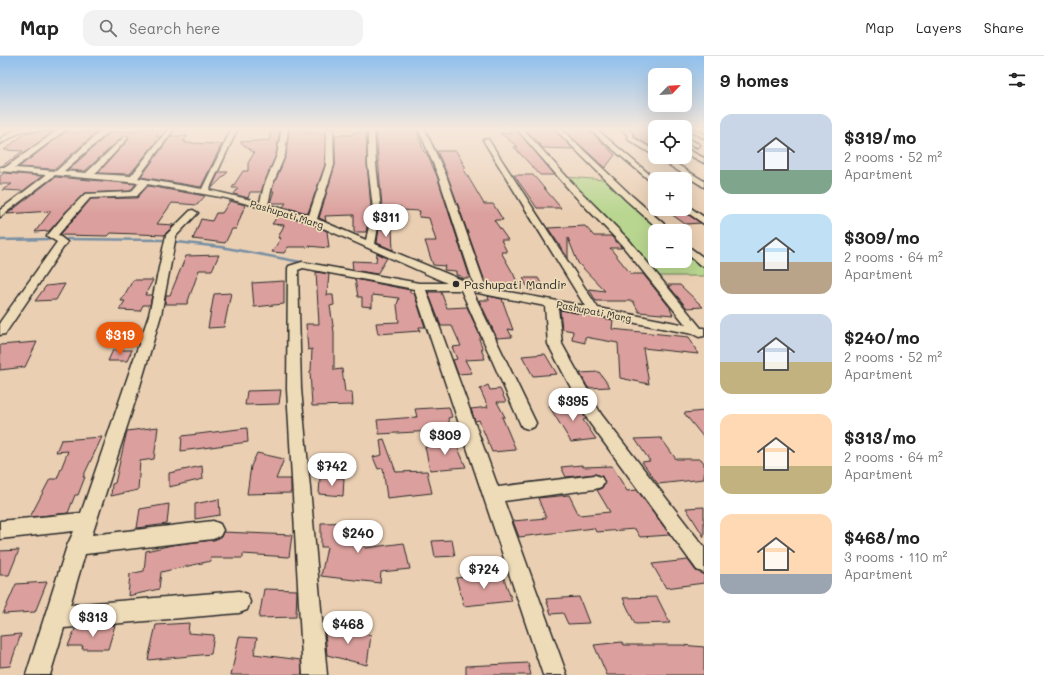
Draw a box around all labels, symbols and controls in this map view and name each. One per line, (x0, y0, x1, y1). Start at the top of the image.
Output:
search box (83, 10, 363, 46)
text: Map (20, 15, 59, 40)
icon: search (97, 17, 119, 39)
text: Search here (129, 18, 220, 38)
text: Map (865, 18, 894, 37)
text: Layers (916, 18, 962, 37)
text: Share (984, 18, 1024, 37)
north arrow (648, 68, 692, 112)
map controls (648, 68, 692, 268)
text: 9 homes (720, 69, 789, 91)
icon: filters (1006, 69, 1028, 91)
button: locate (648, 120, 692, 164)
text: $319/mo (844, 126, 916, 148)
icon: home (752, 130, 800, 178)
text: 2 rooms · 52 m² (844, 148, 942, 165)
text: Apartment (844, 165, 913, 182)
button: + (648, 172, 692, 216)
street label: Pashupati Marg (248, 196, 326, 232)
pin: $311 (362, 204, 410, 238)
text: $311 (372, 208, 400, 225)
button: − (648, 224, 692, 268)
text: $309/mo (844, 226, 920, 248)
icon: home (752, 230, 800, 278)
text: 2 rooms · 64 m² (844, 248, 943, 265)
text: Apartment (844, 265, 913, 282)
place label: Pashupati Mandir (464, 276, 567, 292)
marker: Pashupati Mandir (451, 279, 461, 289)
street label: Pashupati Marg (555, 297, 633, 325)
pin: $319 (96, 322, 144, 356)
text: $319 (105, 326, 135, 343)
text: $240/mo (844, 326, 919, 348)
icon: home (752, 330, 800, 378)
text: 2 rooms · 52 m² (844, 348, 942, 365)
text: Apartment (844, 365, 913, 382)
pin: $395 (549, 388, 597, 422)
text: $395 (557, 392, 589, 409)
pin: $309 (421, 422, 469, 456)
text: $309 (429, 426, 461, 443)
text: $313/mo (844, 426, 916, 448)
icon: home (752, 430, 800, 478)
text: 2 rooms · 64 m² (844, 448, 943, 465)
pin: $742 (308, 453, 356, 487)
text: $742 (317, 457, 347, 474)
text: Apartment (844, 465, 913, 482)
pin: $240 (334, 520, 382, 554)
text: $240 (342, 524, 374, 541)
text: $468/mo (844, 526, 920, 548)
icon: home (752, 530, 800, 578)
text: 3 rooms · 110 m² (844, 548, 947, 565)
pin: $724 (460, 556, 508, 590)
text: $724 (469, 560, 499, 577)
text: Apartment (844, 565, 913, 582)
pin: $313 (69, 604, 117, 638)
text: $313 (78, 608, 108, 625)
pin: $468 (324, 611, 372, 645)
text: $468 (332, 615, 364, 632)

